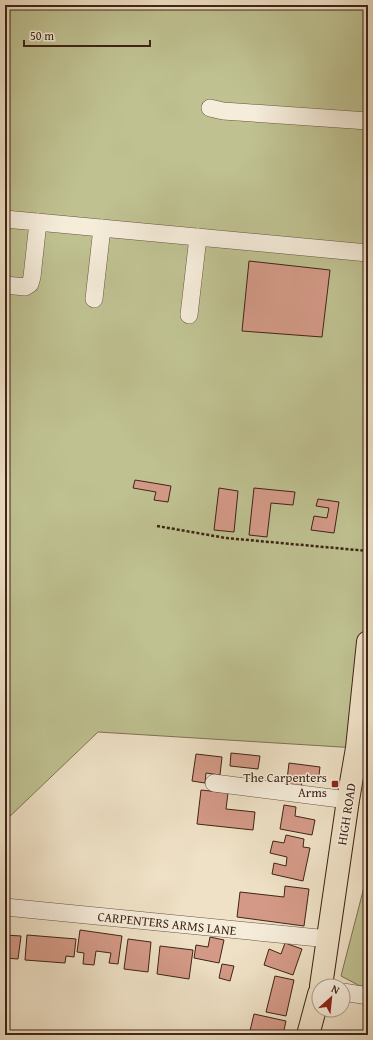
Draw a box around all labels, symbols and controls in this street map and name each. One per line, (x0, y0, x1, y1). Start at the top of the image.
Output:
scale bar (24, 22, 150, 48)
text: 50 m (30, 27, 54, 44)
place label: The Carpenters Arms (243, 768, 327, 802)
marker: The Carpenters Arms (330, 779, 340, 789)
street label: HIGH ROAD (332, 782, 361, 846)
street label: CARPENTERS ARMS LANE (97, 907, 238, 940)
north arrow (311, 978, 351, 1018)
text: N (329, 980, 343, 998)

